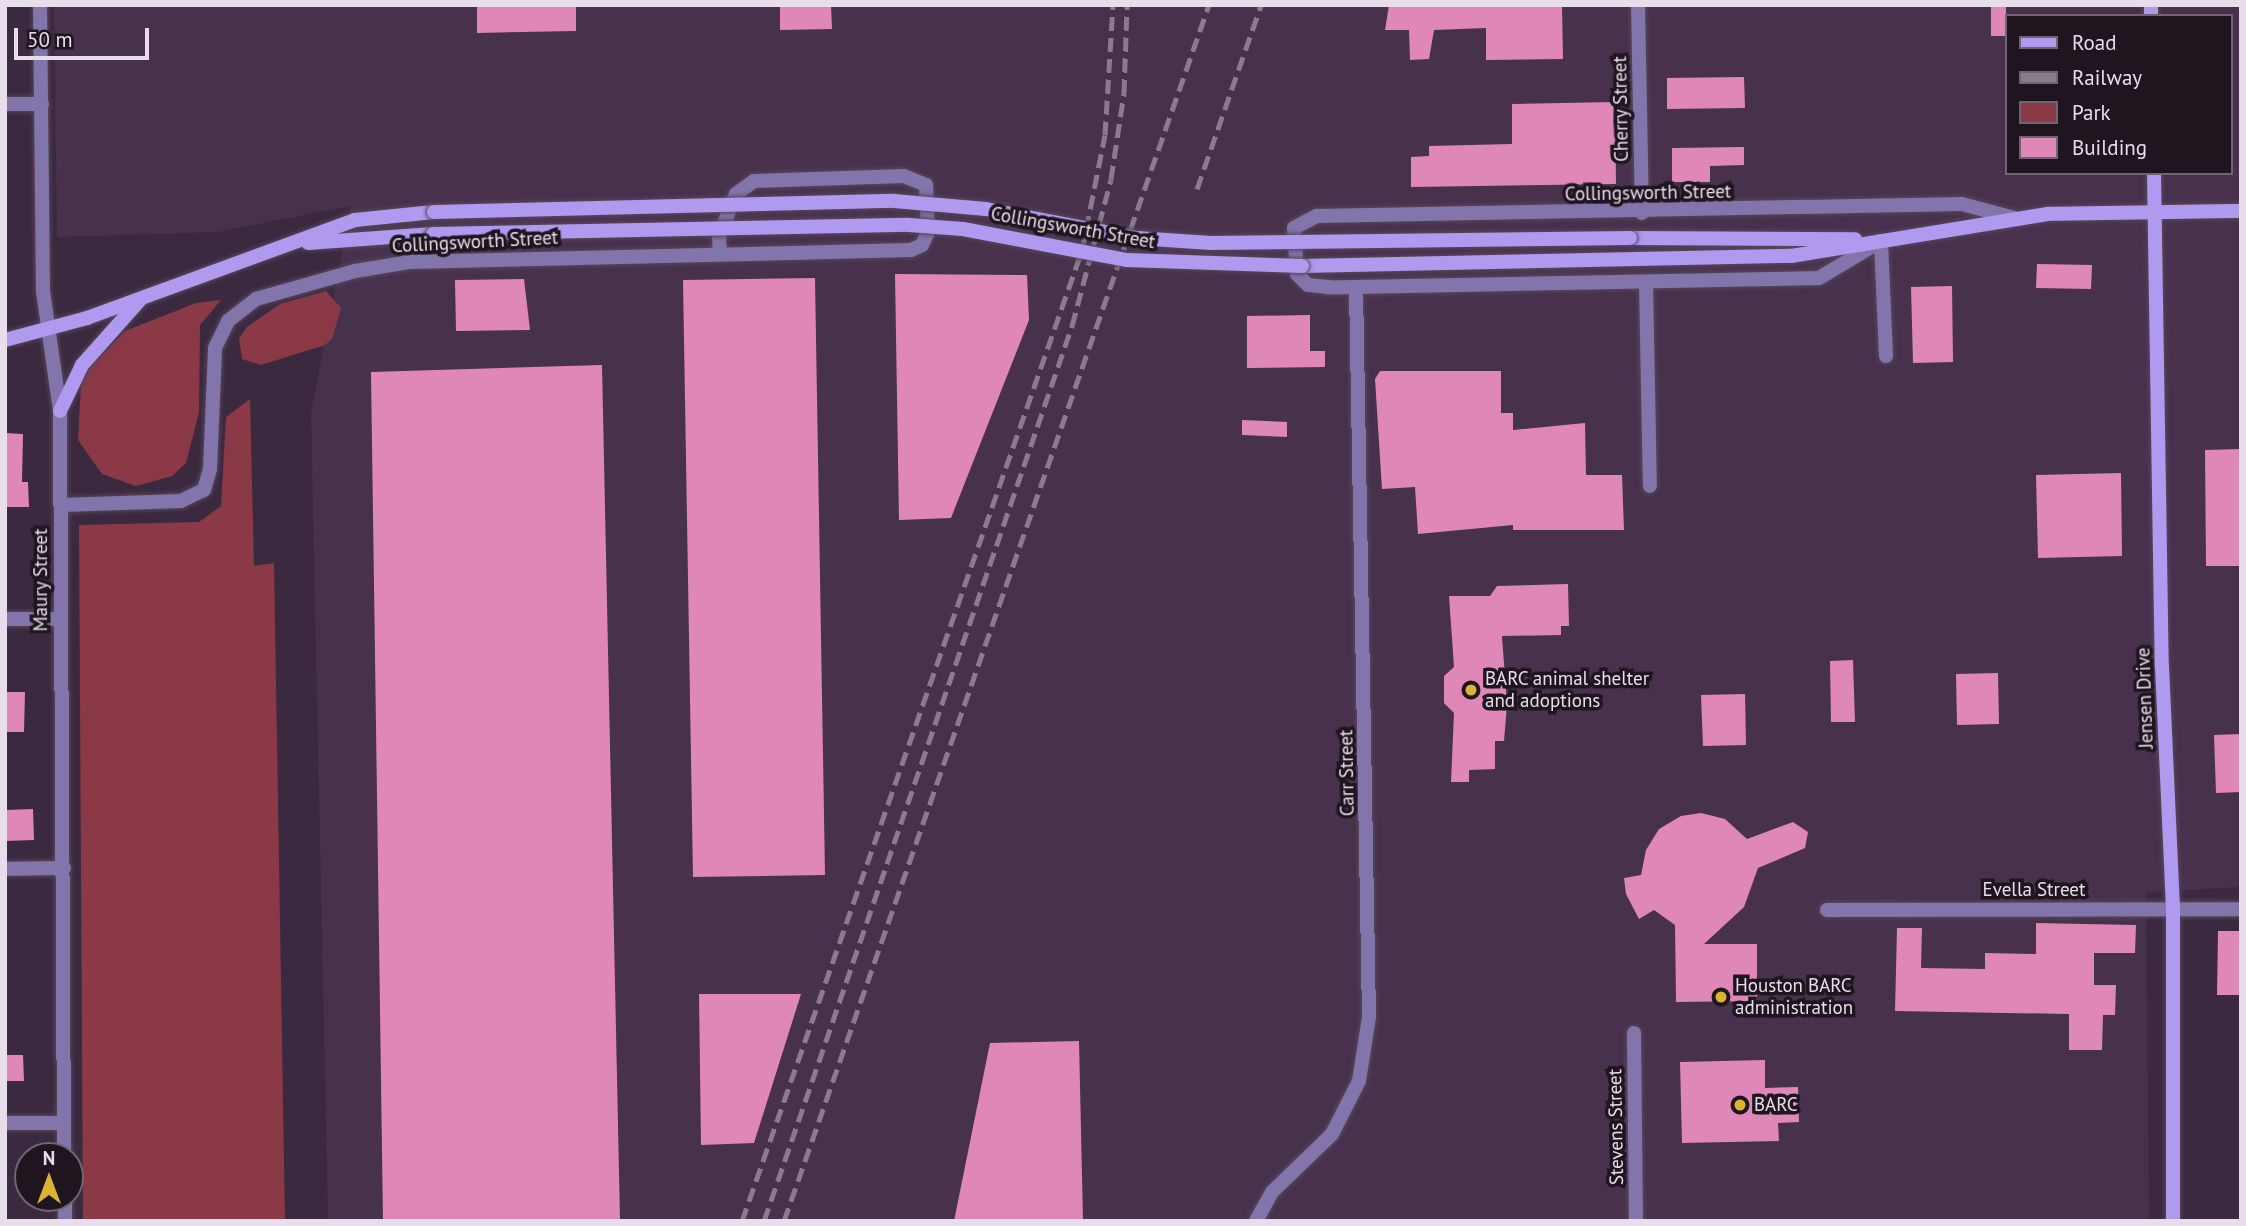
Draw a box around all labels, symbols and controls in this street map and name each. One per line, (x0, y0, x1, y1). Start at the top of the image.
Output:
scale bar (18, 14, 152, 58)
legend (2004, 14, 2232, 175)
text: 50 m (27, 26, 73, 53)
text: Road (2072, 29, 2116, 56)
street label: Cherry Street (1609, 56, 1633, 162)
text: Railway (2072, 64, 2142, 91)
text: Park (2072, 99, 2111, 126)
text: Building (2072, 134, 2147, 161)
street label: Collingsworth Street (1565, 180, 1731, 206)
street label: Collingsworth Street (989, 202, 1157, 254)
street label: Collingsworth Street (391, 226, 559, 258)
street label: Maury Street (30, 528, 52, 632)
street label: Jensen Drive (2132, 647, 2158, 749)
place label: BARC animal shelter and adoptions (1485, 668, 1650, 712)
marker: BARC animal shelter and adoptions (1463, 682, 1479, 698)
street label: Carr Street (1335, 730, 1359, 816)
street label: Evella Street (1983, 879, 2085, 901)
place label: Houston BARC administration (1735, 975, 1853, 1019)
marker: Houston BARC administration (1713, 989, 1729, 1005)
street label: Stevens Street (1604, 1069, 1628, 1185)
place label: BARC (1754, 1094, 1798, 1116)
marker: BARC (1732, 1097, 1748, 1113)
north arrow (14, 1142, 84, 1212)
text: N (43, 1146, 55, 1170)

